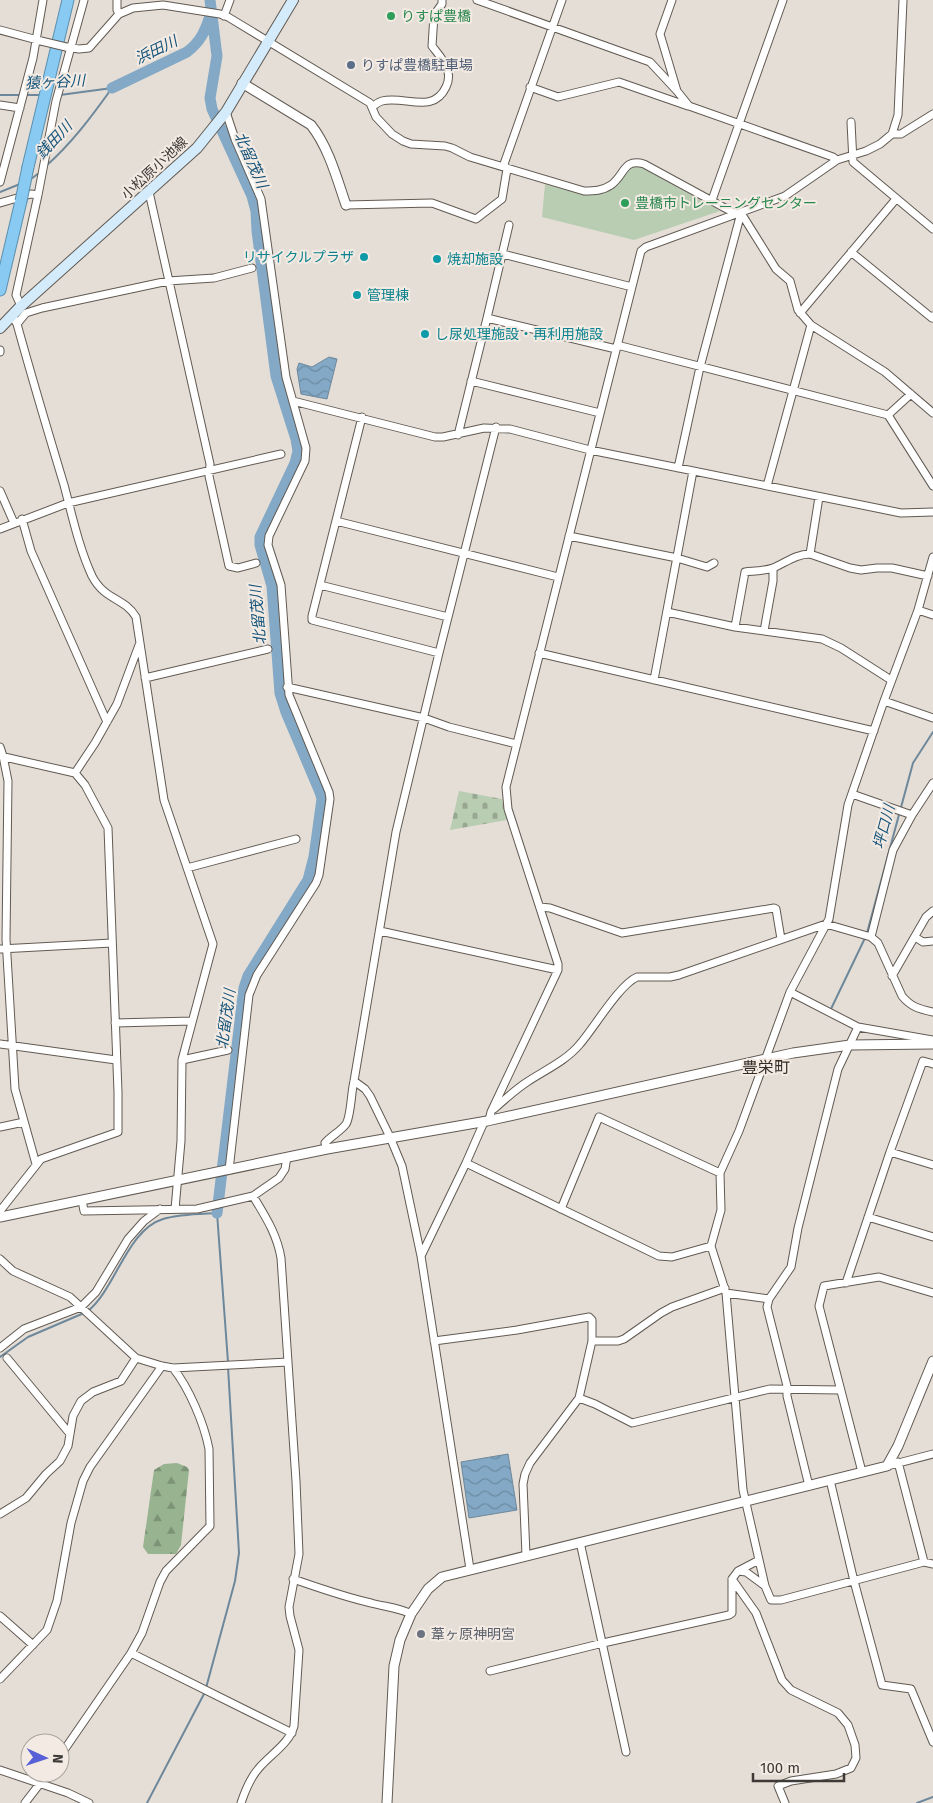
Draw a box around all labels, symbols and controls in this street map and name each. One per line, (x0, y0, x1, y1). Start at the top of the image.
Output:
place label: りすぱ豊橋 (401, 8, 471, 25)
marker: りすぱ豊橋 (385, 10, 397, 22)
water label: 浜田川 (132, 31, 182, 68)
place label: りすぱ豊橋駐車場 (361, 57, 473, 74)
marker: りすぱ豊橋駐車場 (345, 59, 357, 71)
water label: 猿ヶ谷川 (25, 71, 87, 93)
water label: 銭田川 (32, 116, 77, 163)
water label: 北留茂川 (231, 129, 272, 193)
street label: 小松原小池線 (118, 134, 191, 203)
place label: 豊橋市トレーニングセンター (635, 195, 817, 212)
marker: 豊橋市トレーニングセンター (619, 197, 631, 209)
place label: リサイクルプラザ (243, 249, 354, 266)
marker: リサイクルプラザ (358, 251, 370, 263)
place label: 焼却施設 (447, 251, 503, 268)
marker: 焼却施設 (431, 253, 443, 265)
place label: 管理棟 (367, 287, 409, 304)
marker: 管理棟 (351, 289, 363, 301)
place label: し尿処理施設・再利用施設 (435, 326, 603, 343)
marker: し尿処理施設・再利用施設 (419, 328, 431, 340)
water label: 北留茂川 (246, 582, 270, 646)
water label: 坪口川 (869, 801, 899, 851)
water label: 北留茂川 (213, 986, 239, 1050)
district label: 豊栄町 (742, 1058, 790, 1077)
place label: 葦ヶ原神明宮 (431, 1626, 515, 1643)
marker: 葦ヶ原神明宮 (415, 1628, 427, 1640)
north arrow (20, 1733, 70, 1783)
scale bar (753, 1750, 844, 1782)
text: N (49, 1754, 66, 1764)
text: 100 m (760, 1759, 800, 1777)

